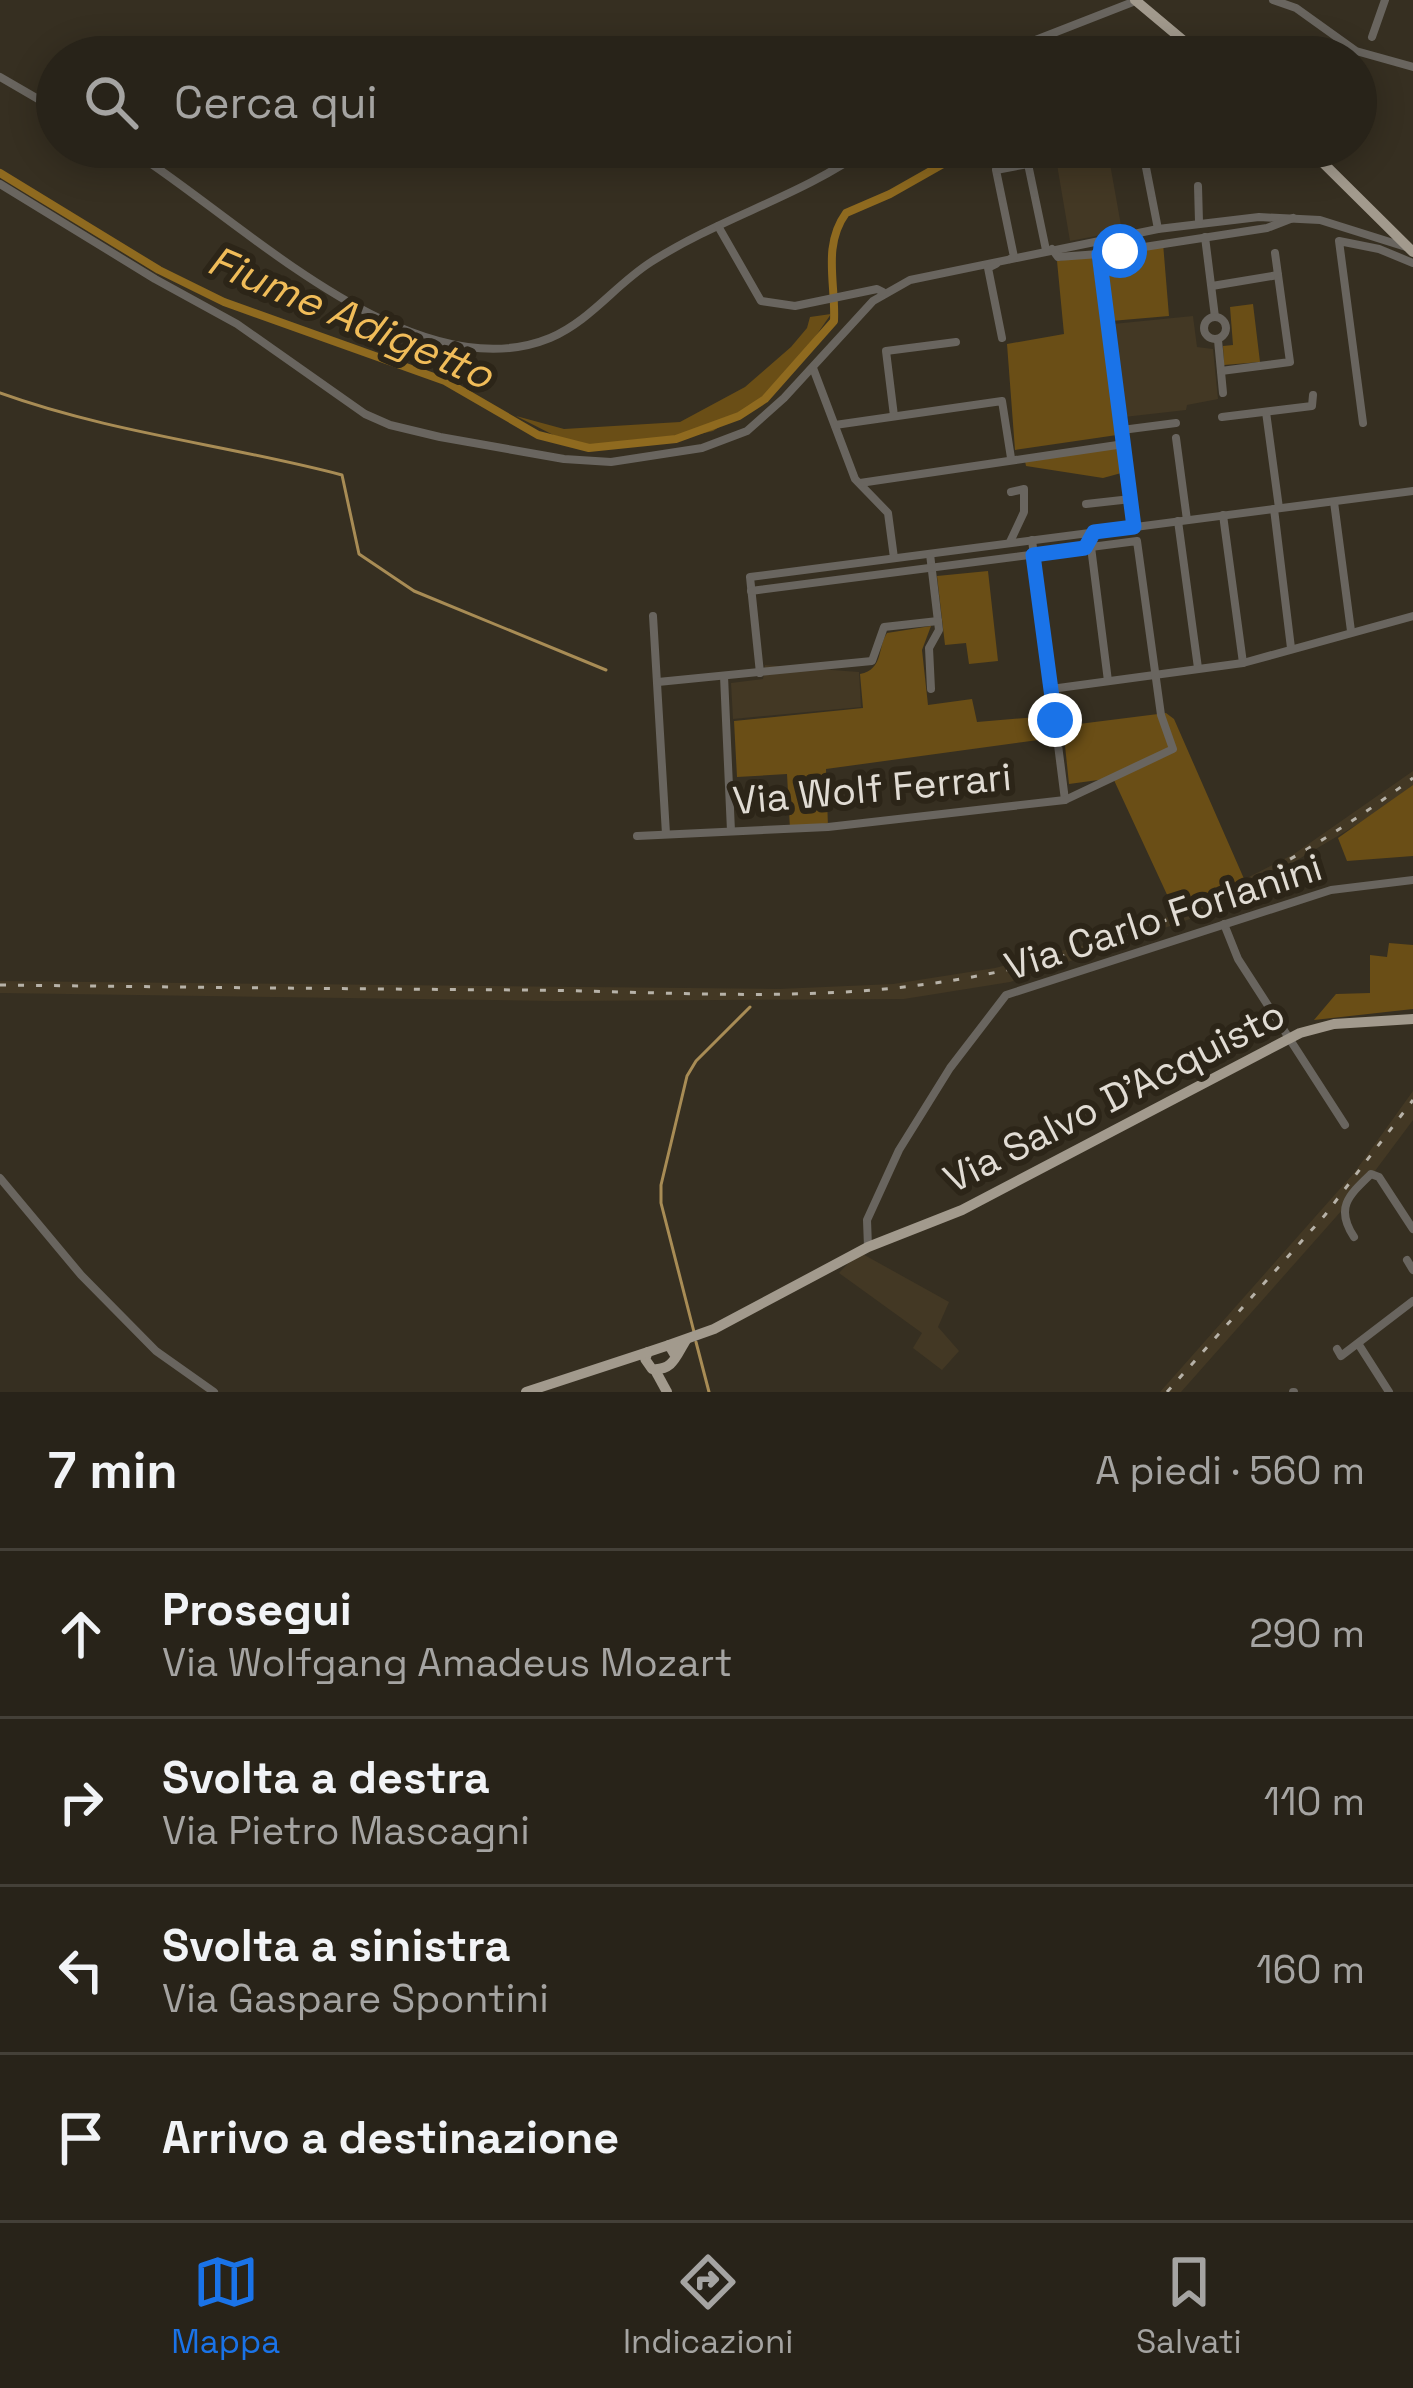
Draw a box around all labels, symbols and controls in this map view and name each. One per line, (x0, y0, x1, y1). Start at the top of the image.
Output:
search box (36, 36, 1377, 168)
icon: search (78, 69, 144, 135)
text: Cerca qui (174, 74, 378, 131)
route start (1093, 224, 1147, 278)
water label: Fiume Adigetto (200, 234, 502, 402)
route end (1028, 693, 1082, 747)
street label: Via Wolf Ferrari (731, 752, 1013, 825)
street label: Via Carlo Forlanini (998, 842, 1328, 991)
street label: Via Salvo D'Acquisto (936, 989, 1293, 1204)
text: 7 min (48, 1438, 178, 1503)
text: A piedi · 560 m (1095, 1446, 1365, 1495)
text: Prosegui (162, 1581, 352, 1638)
icon: ahead (48, 1601, 114, 1667)
text: 290 m (1249, 1609, 1365, 1658)
text: Via Wolfgang Amadeus Mozart (162, 1638, 732, 1687)
text: Svolta a destra (162, 1749, 490, 1806)
icon: right (48, 1769, 114, 1835)
text: 110 m (1264, 1777, 1365, 1826)
text: Via Pietro Mascagni (162, 1806, 530, 1855)
text: Svolta a sinistra (162, 1917, 510, 1974)
icon: left (48, 1937, 114, 2003)
text: 160 m (1256, 1945, 1365, 1994)
text: Via Gaspare Spontini (162, 1974, 549, 2023)
icon: arrive (48, 2105, 114, 2171)
text: Arrivo a destinazione (162, 2109, 619, 2166)
tab: Mappa (171, 2249, 280, 2363)
tab: Indicazioni (623, 2249, 793, 2363)
tab: Salvati (1136, 2249, 1242, 2363)

